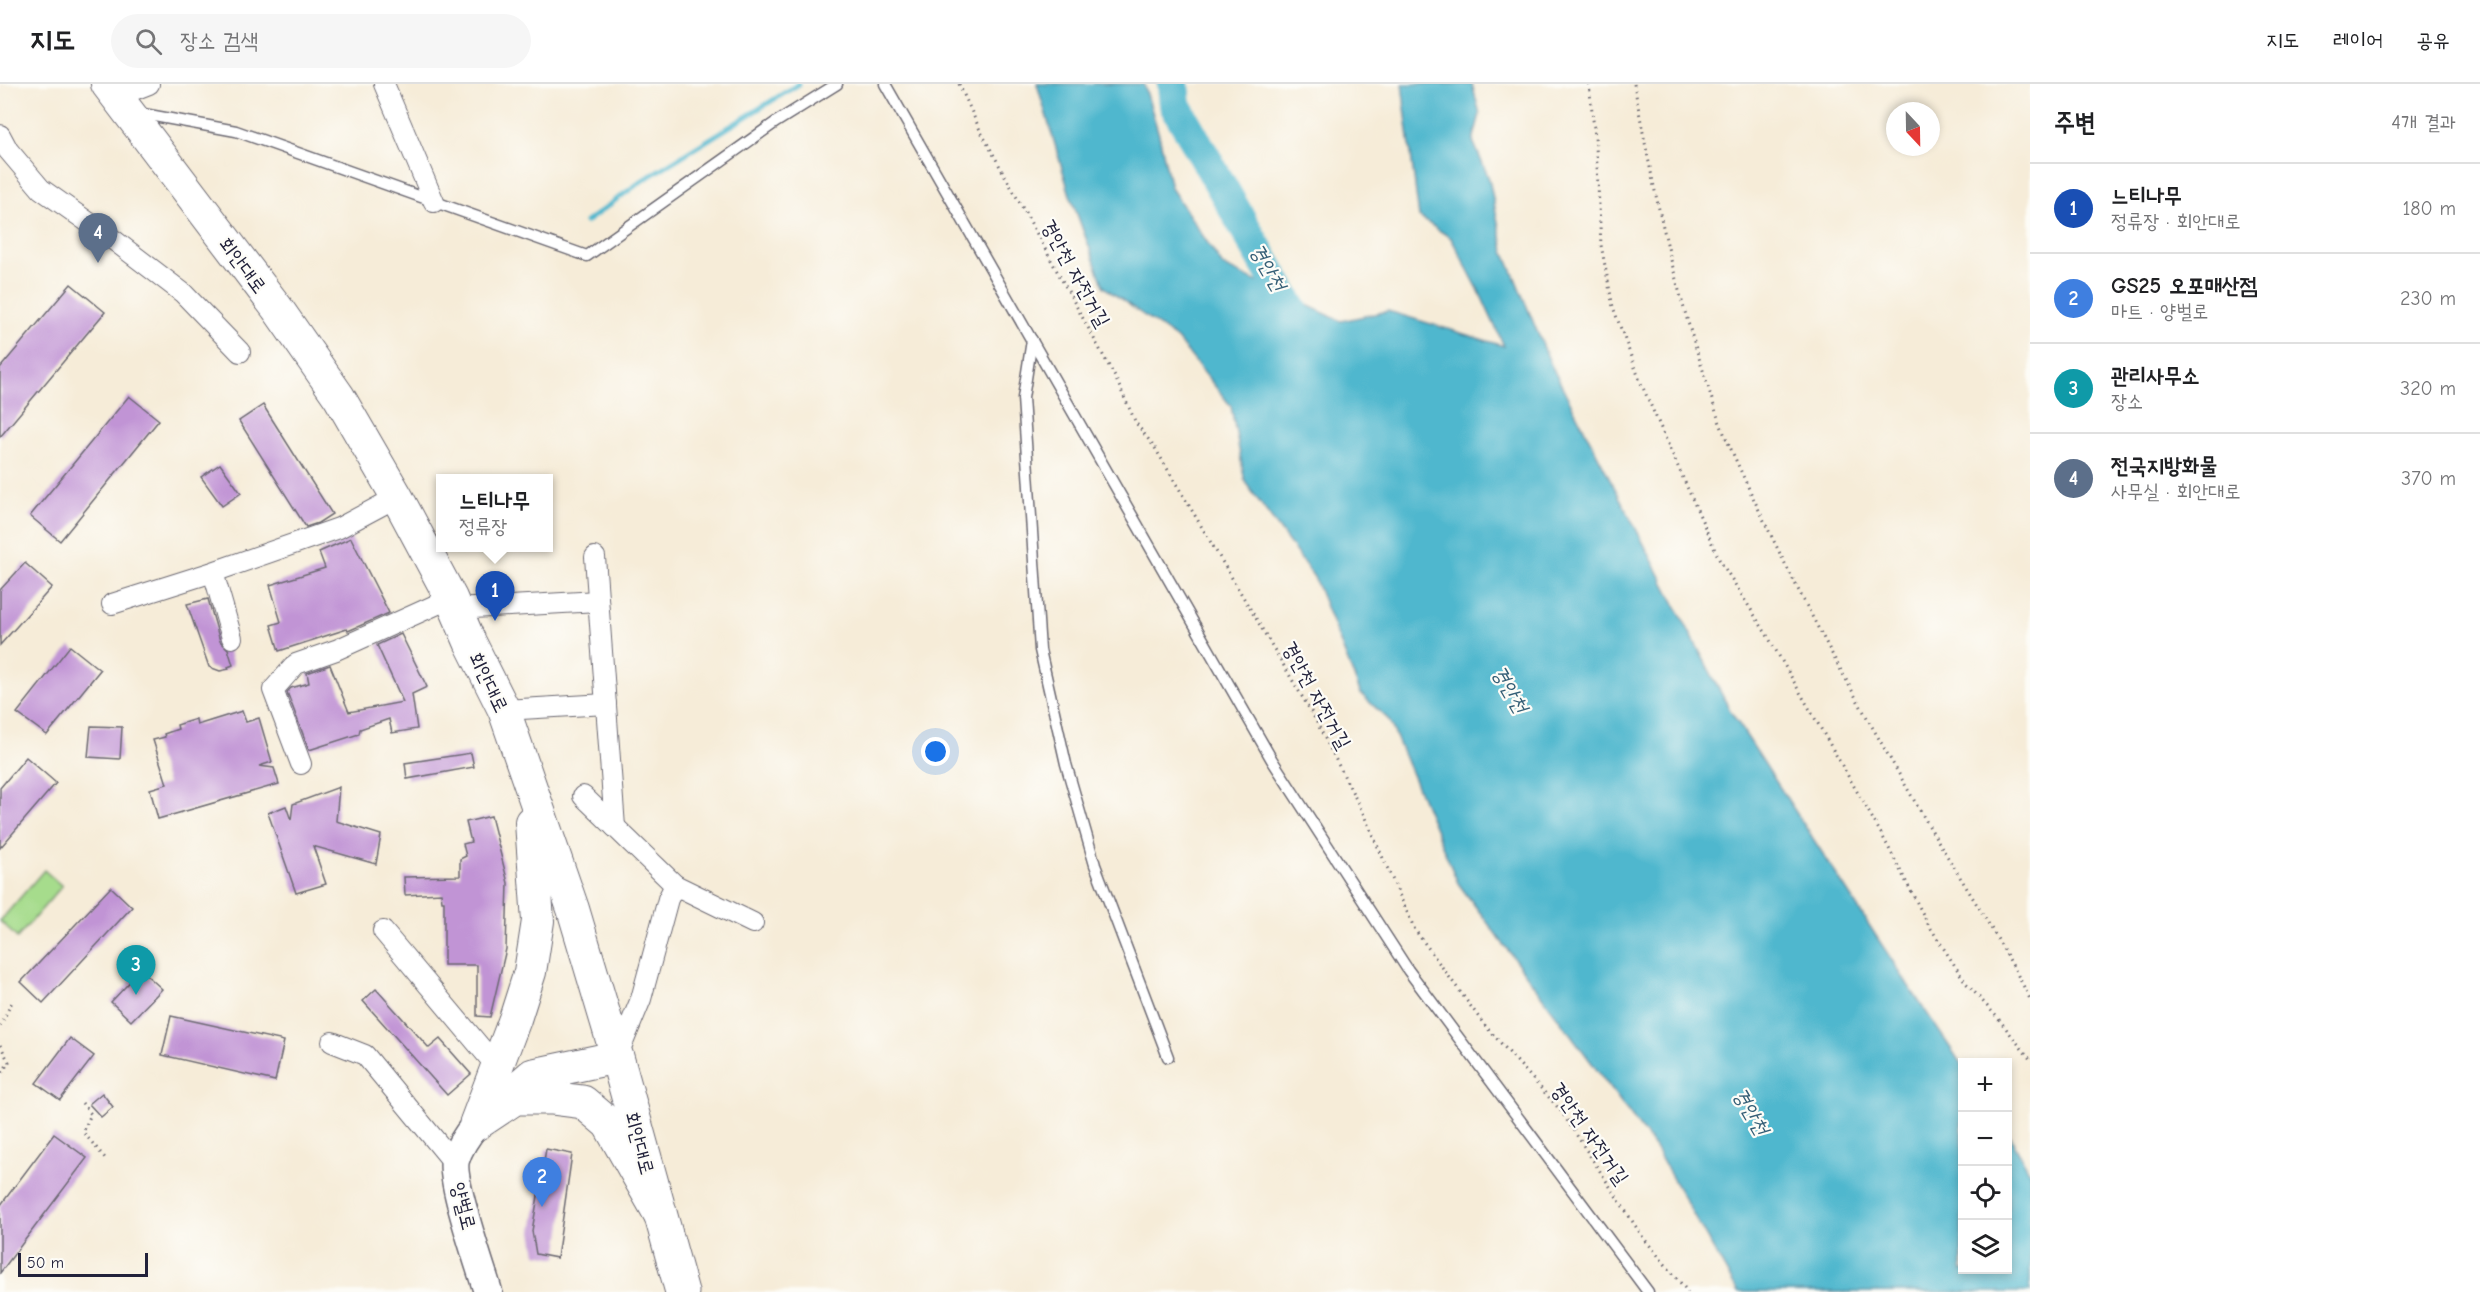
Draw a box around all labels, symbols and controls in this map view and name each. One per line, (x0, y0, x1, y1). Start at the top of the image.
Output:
search box (111, 14, 531, 68)
text: 지도 (30, 24, 75, 56)
icon: search (132, 25, 165, 58)
text: 장소 검색 (180, 28, 258, 54)
text: 지도 (2266, 28, 2300, 52)
text: 레이어 (2333, 28, 2383, 52)
text: 공유 (2416, 28, 2450, 52)
north arrow (1886, 102, 1940, 156)
text: 주변 (2054, 108, 2096, 138)
text: 4개 결과 (2391, 111, 2456, 134)
text: 느티나무 (2111, 183, 2182, 209)
text: 1 (2070, 197, 2077, 220)
text: 180 m (2402, 197, 2456, 220)
text: 정류장 · 회안대로 (2111, 210, 2241, 233)
pin: 4 (78, 214, 118, 263)
street label: 경안천 자전거길 (1037, 215, 1115, 331)
street label: 회안대로 (214, 233, 271, 298)
water label: 경안천 (1245, 239, 1292, 297)
text: GS25 오포매산점 (2111, 273, 2258, 299)
text: 2 (2069, 287, 2078, 310)
text: 230 m (2400, 287, 2456, 310)
text: 마트 · 양벌로 (2111, 300, 2208, 323)
text: 관리사무소 (2111, 363, 2200, 389)
text: 3 (2069, 377, 2078, 400)
text: 320 m (2400, 377, 2456, 400)
text: 장소 (2111, 390, 2143, 413)
text: 전국지방화물 (2111, 453, 2217, 479)
text: 4 (2069, 467, 2078, 490)
text: 370 m (2401, 467, 2456, 490)
popup (436, 474, 553, 552)
text: 사무실 · 회안대로 (2111, 480, 2241, 503)
text: 느티나무 (459, 488, 530, 514)
text: 정류장 (459, 515, 507, 538)
pin: 1 (476, 572, 514, 621)
street label: 경안천 자전거길 (1278, 637, 1356, 753)
street label: 회안대로 (464, 648, 513, 716)
water label: 경안천 (1487, 661, 1534, 719)
your location (921, 737, 950, 766)
pin: 3 (116, 946, 156, 995)
map controls (1958, 1058, 2012, 1274)
button: + (1958, 1058, 2012, 1112)
street label: 경안천 자전거길 (1546, 1078, 1633, 1189)
water label: 경안천 (1728, 1083, 1775, 1141)
street label: 회안대로 (620, 1109, 659, 1177)
button: − (1958, 1112, 2012, 1166)
pin: 2 (522, 1158, 562, 1207)
button: locate (1958, 1166, 2012, 1220)
street label: 양벌로 (447, 1180, 481, 1232)
button: layers (1958, 1220, 2012, 1274)
scale bar (18, 1250, 148, 1278)
text: 50 m (27, 1254, 64, 1272)

